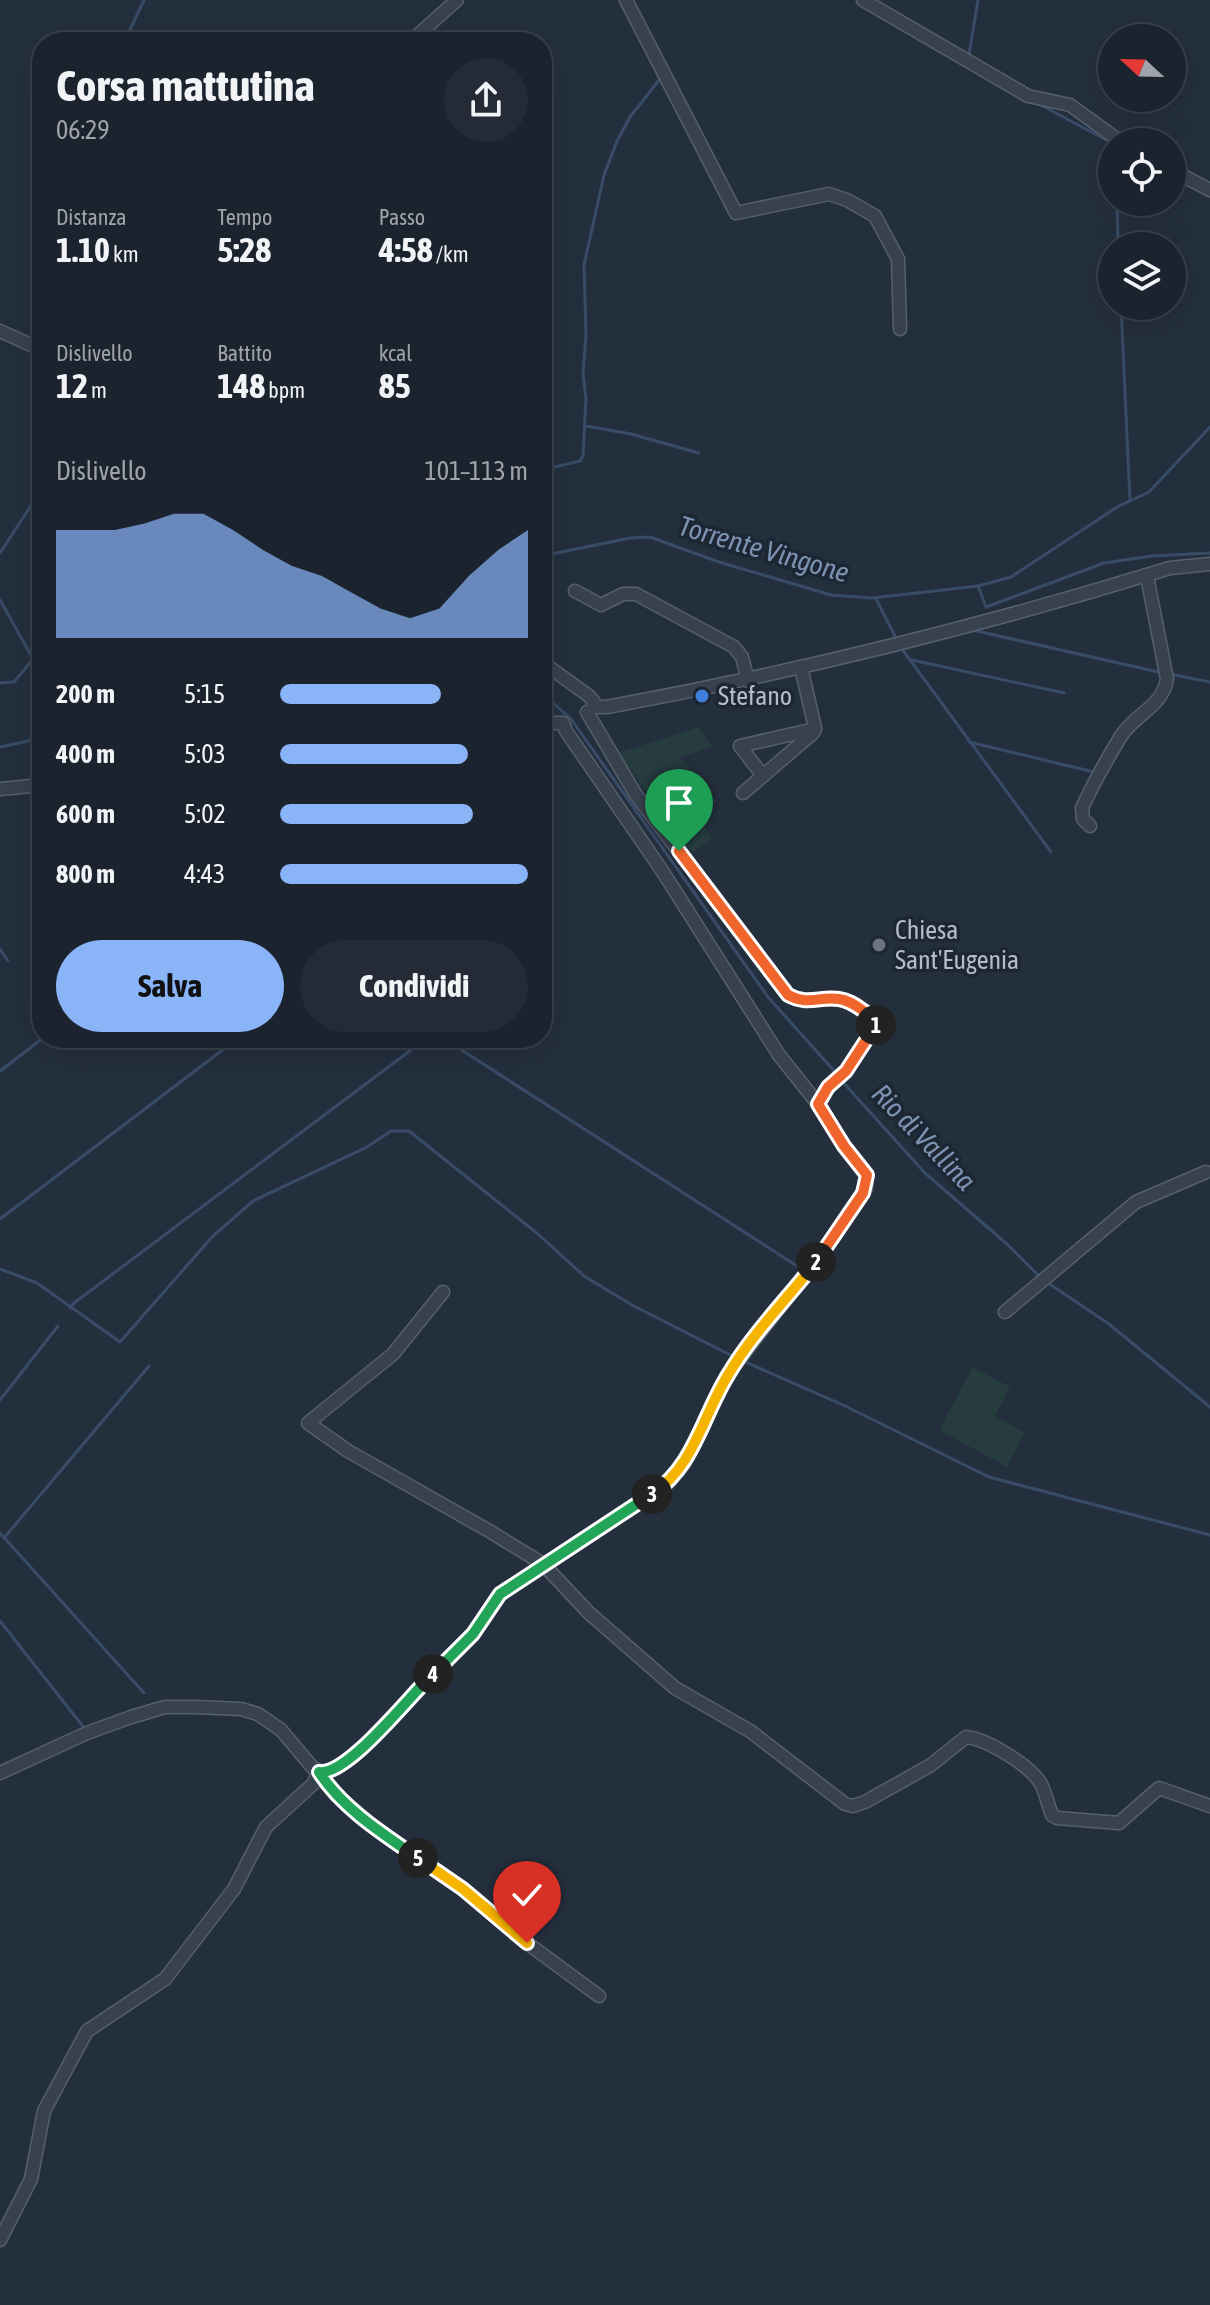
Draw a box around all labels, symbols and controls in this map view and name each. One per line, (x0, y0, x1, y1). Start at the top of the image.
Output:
north arrow (1098, 24, 1186, 112)
map controls (1098, 24, 1186, 320)
button: share (444, 58, 528, 142)
text: Corsa mattutina (56, 60, 315, 110)
text: 06:29 (56, 115, 110, 145)
button: locate (1098, 128, 1186, 216)
text: Distanza (56, 204, 127, 230)
text: Tempo (217, 204, 272, 230)
text: Passo (379, 204, 425, 230)
text: 1.10 (56, 230, 110, 269)
text: 5:28 (217, 230, 271, 269)
text: 4:58 (379, 230, 433, 269)
button: layers (1098, 232, 1186, 320)
text: km (110, 241, 139, 267)
text: /km (433, 241, 469, 267)
text: Dislivello (56, 340, 133, 366)
text: Battito (217, 340, 272, 366)
text: kcal (379, 340, 412, 366)
text: 12 (56, 366, 88, 405)
text: 148 (217, 366, 265, 405)
text: 85 (379, 366, 411, 405)
text: m (88, 377, 107, 403)
text: bpm (265, 377, 305, 403)
text: Dislivello (56, 456, 147, 486)
text: 101–113 m (425, 456, 528, 486)
water label: Torrente Vingone (675, 509, 853, 589)
text: 200 m (56, 679, 115, 709)
text: 5:15 (184, 679, 225, 709)
place label: Stefano (718, 681, 792, 711)
marker: Stefano (693, 687, 711, 705)
text: 400 m (56, 739, 115, 769)
text: 5:03 (184, 739, 226, 769)
pin (645, 769, 713, 851)
icon: arrive (657, 781, 701, 825)
text: 600 m (56, 799, 115, 829)
text: 5:02 (184, 799, 226, 829)
text: 800 m (56, 859, 115, 889)
text: 4:43 (184, 859, 225, 889)
place label: Chiesa Sant'Eugenia (895, 915, 1019, 975)
marker: Chiesa Sant'Eugenia (870, 936, 888, 954)
button: Salva (56, 940, 284, 1032)
button: Condividi (300, 940, 528, 1032)
pin: 1 (856, 1005, 896, 1045)
text: 1 (871, 1012, 881, 1038)
water label: Rio di Vallina (866, 1077, 982, 1197)
pin: 2 (796, 1242, 836, 1282)
text: 2 (811, 1249, 821, 1275)
pin: 3 (632, 1474, 672, 1514)
text: 3 (647, 1481, 657, 1507)
pin: 4 (413, 1654, 453, 1694)
text: 4 (428, 1661, 438, 1687)
pin: 5 (398, 1838, 438, 1878)
text: 5 (413, 1845, 423, 1871)
pin (493, 1861, 561, 1943)
icon: check (505, 1873, 549, 1917)

